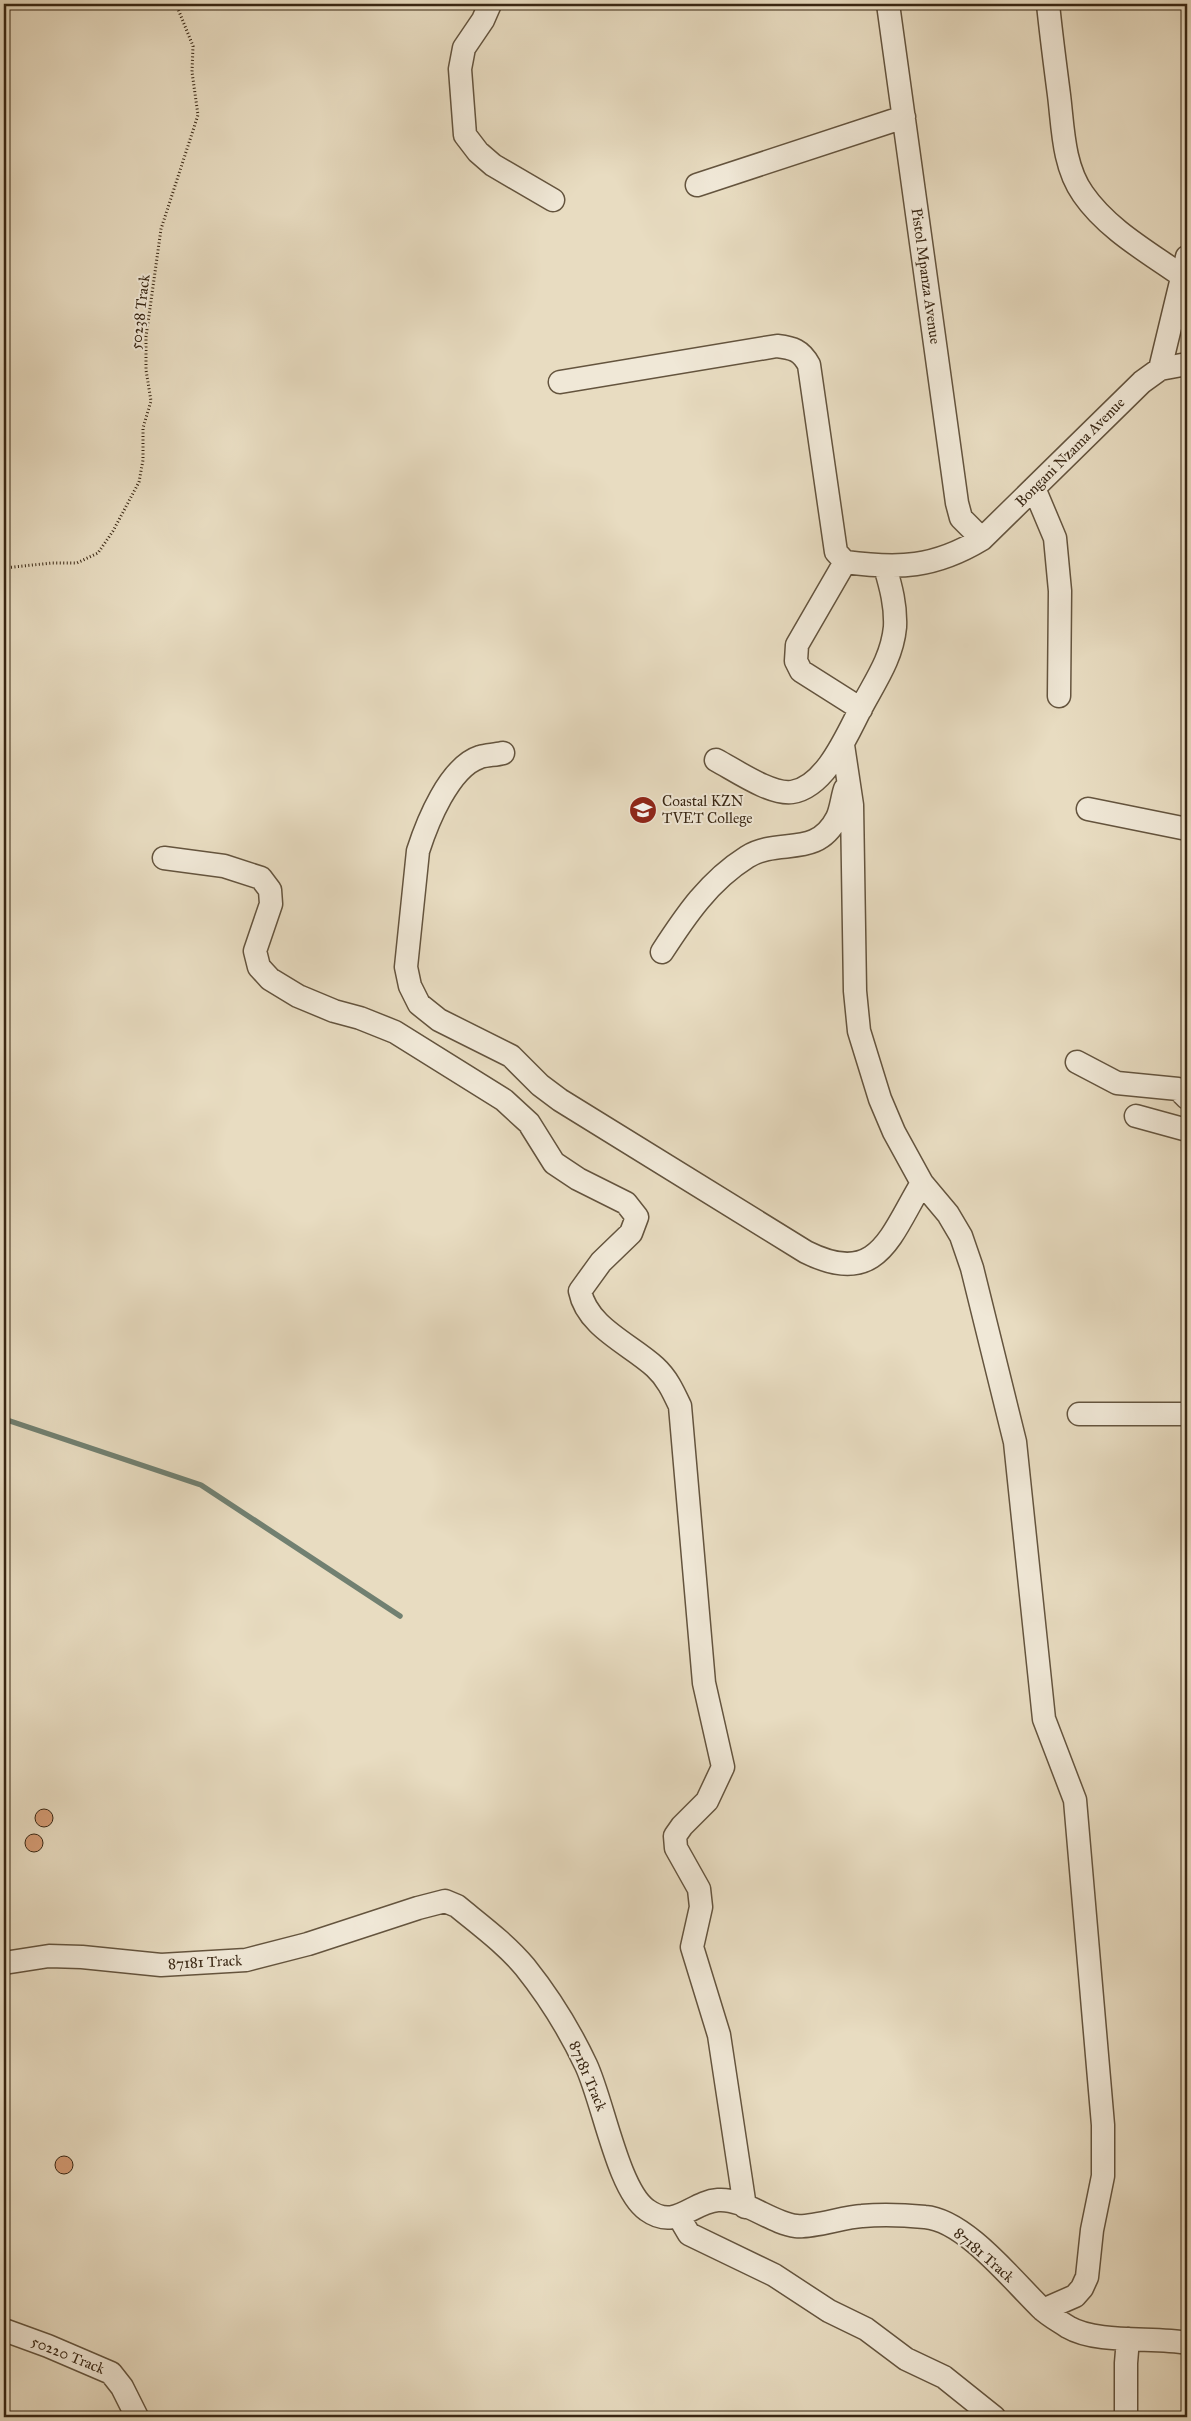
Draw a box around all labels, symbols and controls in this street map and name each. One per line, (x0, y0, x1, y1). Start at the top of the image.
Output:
street label: Pistol Mpanza Avenue (908, 207, 944, 345)
street label: 50238 Track (126, 273, 154, 351)
street label: Bongani Nzama Avenue (1012, 394, 1128, 510)
place label: Coastal KZN TVET College (662, 792, 753, 827)
school or university icon: Coastal KZN TVET College (628, 795, 658, 825)
street label: 87181 Track (167, 1951, 243, 1973)
street label: 87181 Track (565, 2038, 611, 2114)
street label: 87181 Track (950, 2224, 1018, 2286)
street label: 50220 Track (29, 2332, 107, 2378)

